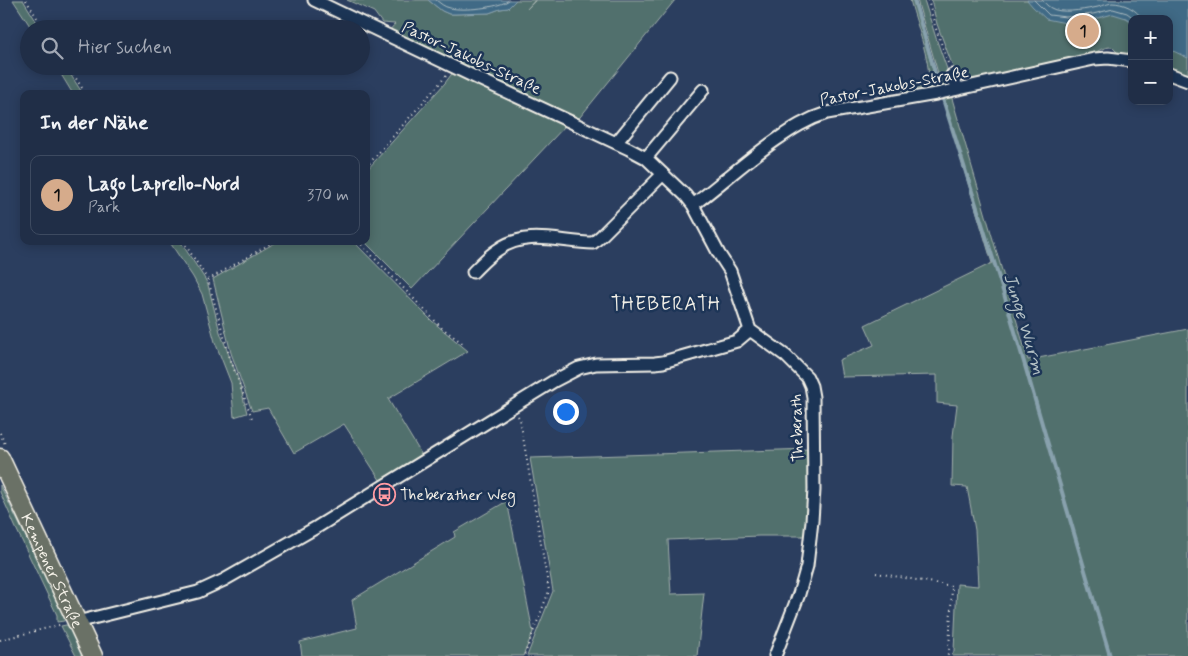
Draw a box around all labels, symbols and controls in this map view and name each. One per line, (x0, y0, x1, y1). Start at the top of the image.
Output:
pin: 1 (1067, 12, 1099, 50)
map controls (1128, 15, 1173, 105)
button: + (1128, 15, 1173, 60)
street label: Pastor-Jakobs-Straße (399, 17, 544, 100)
search box (20, 20, 370, 75)
icon: search (38, 34, 66, 62)
text: Hier suchen (78, 35, 172, 60)
button: − (1128, 60, 1173, 105)
street label: Pastor-Jakobs-Straße (818, 62, 970, 111)
text: In der Nähe (40, 109, 148, 137)
text: Lago Laprello-Nord (88, 172, 240, 197)
text: 1 (53, 185, 61, 206)
text: 370 m (307, 185, 349, 206)
text: Park (88, 197, 120, 218)
water label: Junge Wurm (995, 271, 1051, 378)
district label: THEBERATH (611, 292, 721, 317)
street label: Theberath (786, 394, 809, 462)
your location (553, 399, 579, 425)
bus stop icon: Theberather Weg (372, 482, 396, 506)
place label: Theberather Weg (400, 485, 516, 507)
street label: Kempener Straße (15, 510, 87, 632)

